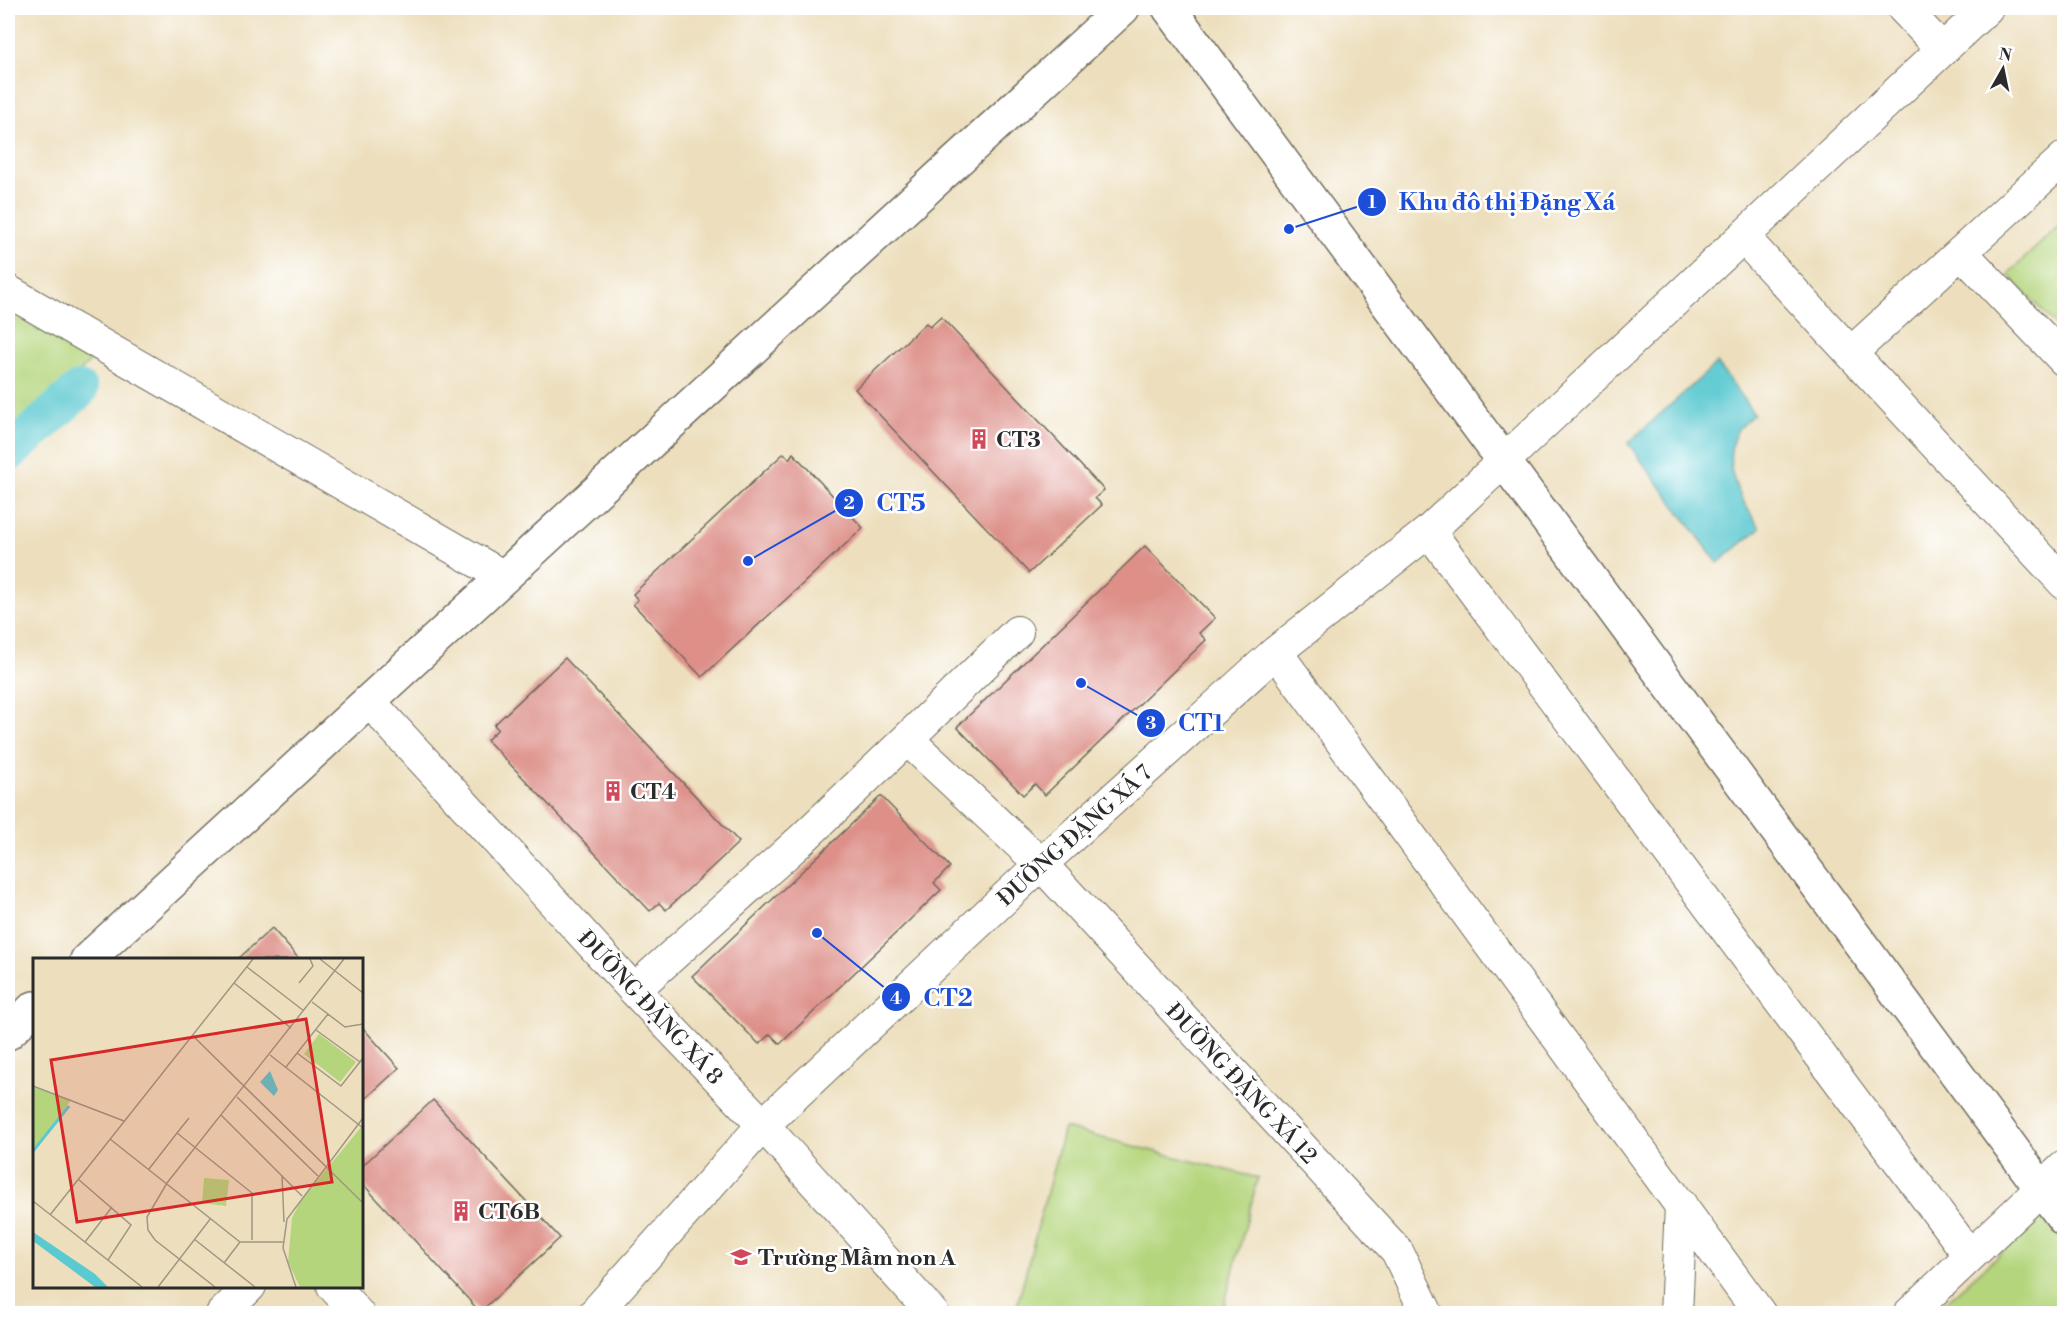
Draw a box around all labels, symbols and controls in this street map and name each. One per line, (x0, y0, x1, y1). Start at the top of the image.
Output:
north arrow (1973, 39, 2033, 99)
text: N (1997, 44, 2013, 66)
callout: Khu đô thị Đặng Xá (1357, 181, 1627, 223)
text: Khu đô thị Đặng Xá (1399, 188, 1616, 218)
text: 1 (1368, 191, 1377, 214)
building icon: CT3 (967, 427, 991, 451)
place label: CT3 (996, 427, 1041, 454)
callout: CT5 (834, 482, 937, 524)
text: CT5 (876, 489, 926, 519)
text: 2 (843, 492, 855, 515)
callout: CT1 (1136, 702, 1236, 744)
text: CT1 (1178, 709, 1224, 739)
text: 3 (1146, 712, 1157, 735)
street label: ĐƯỜNG ĐẶNG XÁ 7 (991, 758, 1158, 912)
building icon: CT4 (601, 779, 625, 803)
place label: CT4 (630, 779, 676, 806)
street label: ĐƯỜNG ĐẶNG XÁ 8 (572, 924, 730, 1091)
inset map (33, 958, 363, 1288)
callout: CT2 (881, 976, 985, 1018)
text: CT2 (923, 984, 973, 1014)
text: 4 (890, 987, 902, 1010)
street label: ĐƯỜNG ĐẶNG XÁ 12 (1160, 997, 1324, 1170)
building icon: CT6B (449, 1199, 473, 1223)
place label: CT6B (478, 1199, 540, 1226)
school or university icon: Trường Mầm non A (729, 1245, 753, 1269)
place label: Trường Mầm non A (758, 1245, 957, 1272)

